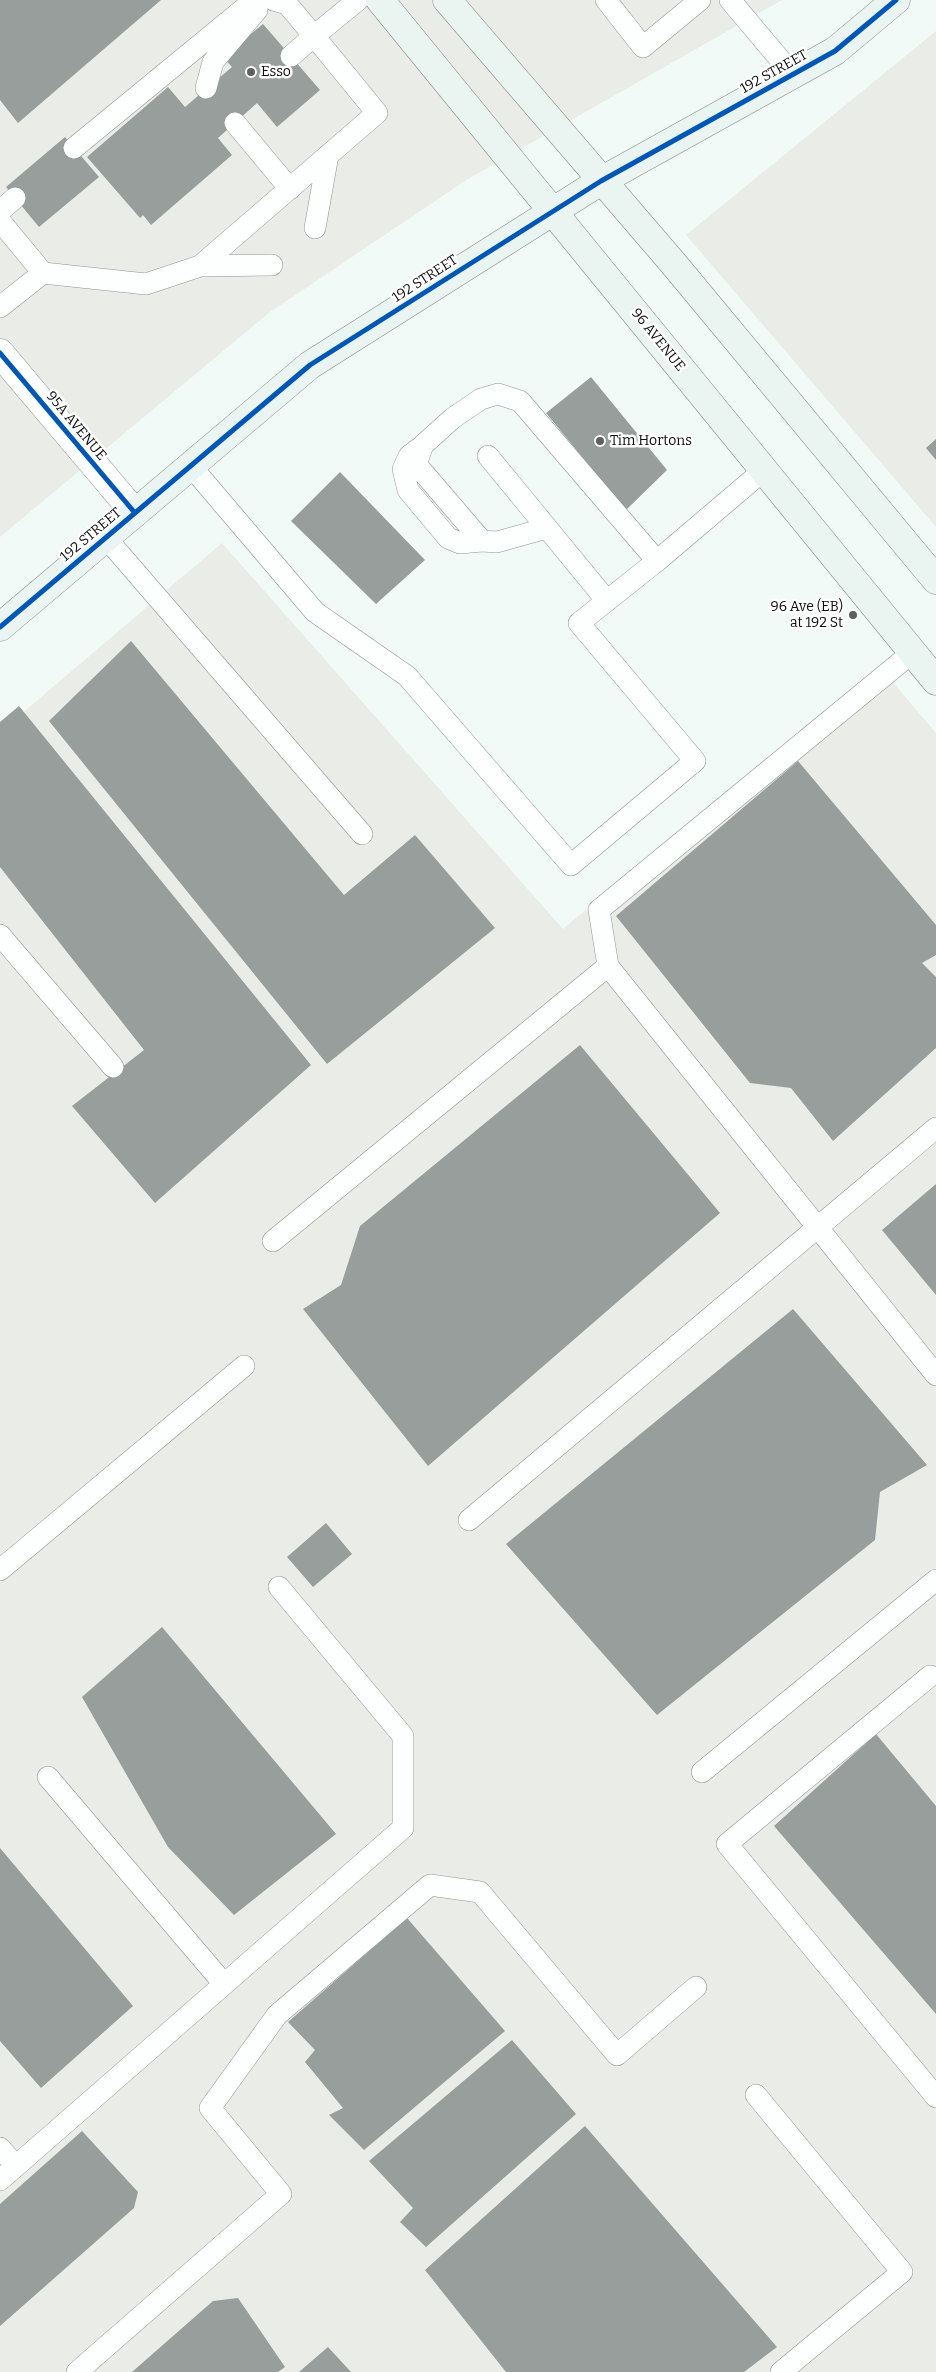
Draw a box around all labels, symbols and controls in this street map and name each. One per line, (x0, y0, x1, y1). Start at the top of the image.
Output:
street label: 192 STREET (737, 47, 811, 97)
place label: Esso (261, 64, 291, 80)
marker: Esso (245, 66, 257, 78)
street label: 192 STREET (389, 252, 461, 306)
street label: 96 AVENUE (628, 305, 688, 375)
street label: 95A AVENUE (42, 388, 110, 464)
place label: Tim Hortons (610, 433, 692, 449)
marker: Tim Hortons (594, 435, 606, 447)
street label: 192 STREET (57, 505, 125, 565)
place label: 96 Ave (EB) at 192 St (771, 599, 843, 632)
marker: 96 Ave (EB) at 192 St (847, 609, 859, 621)

